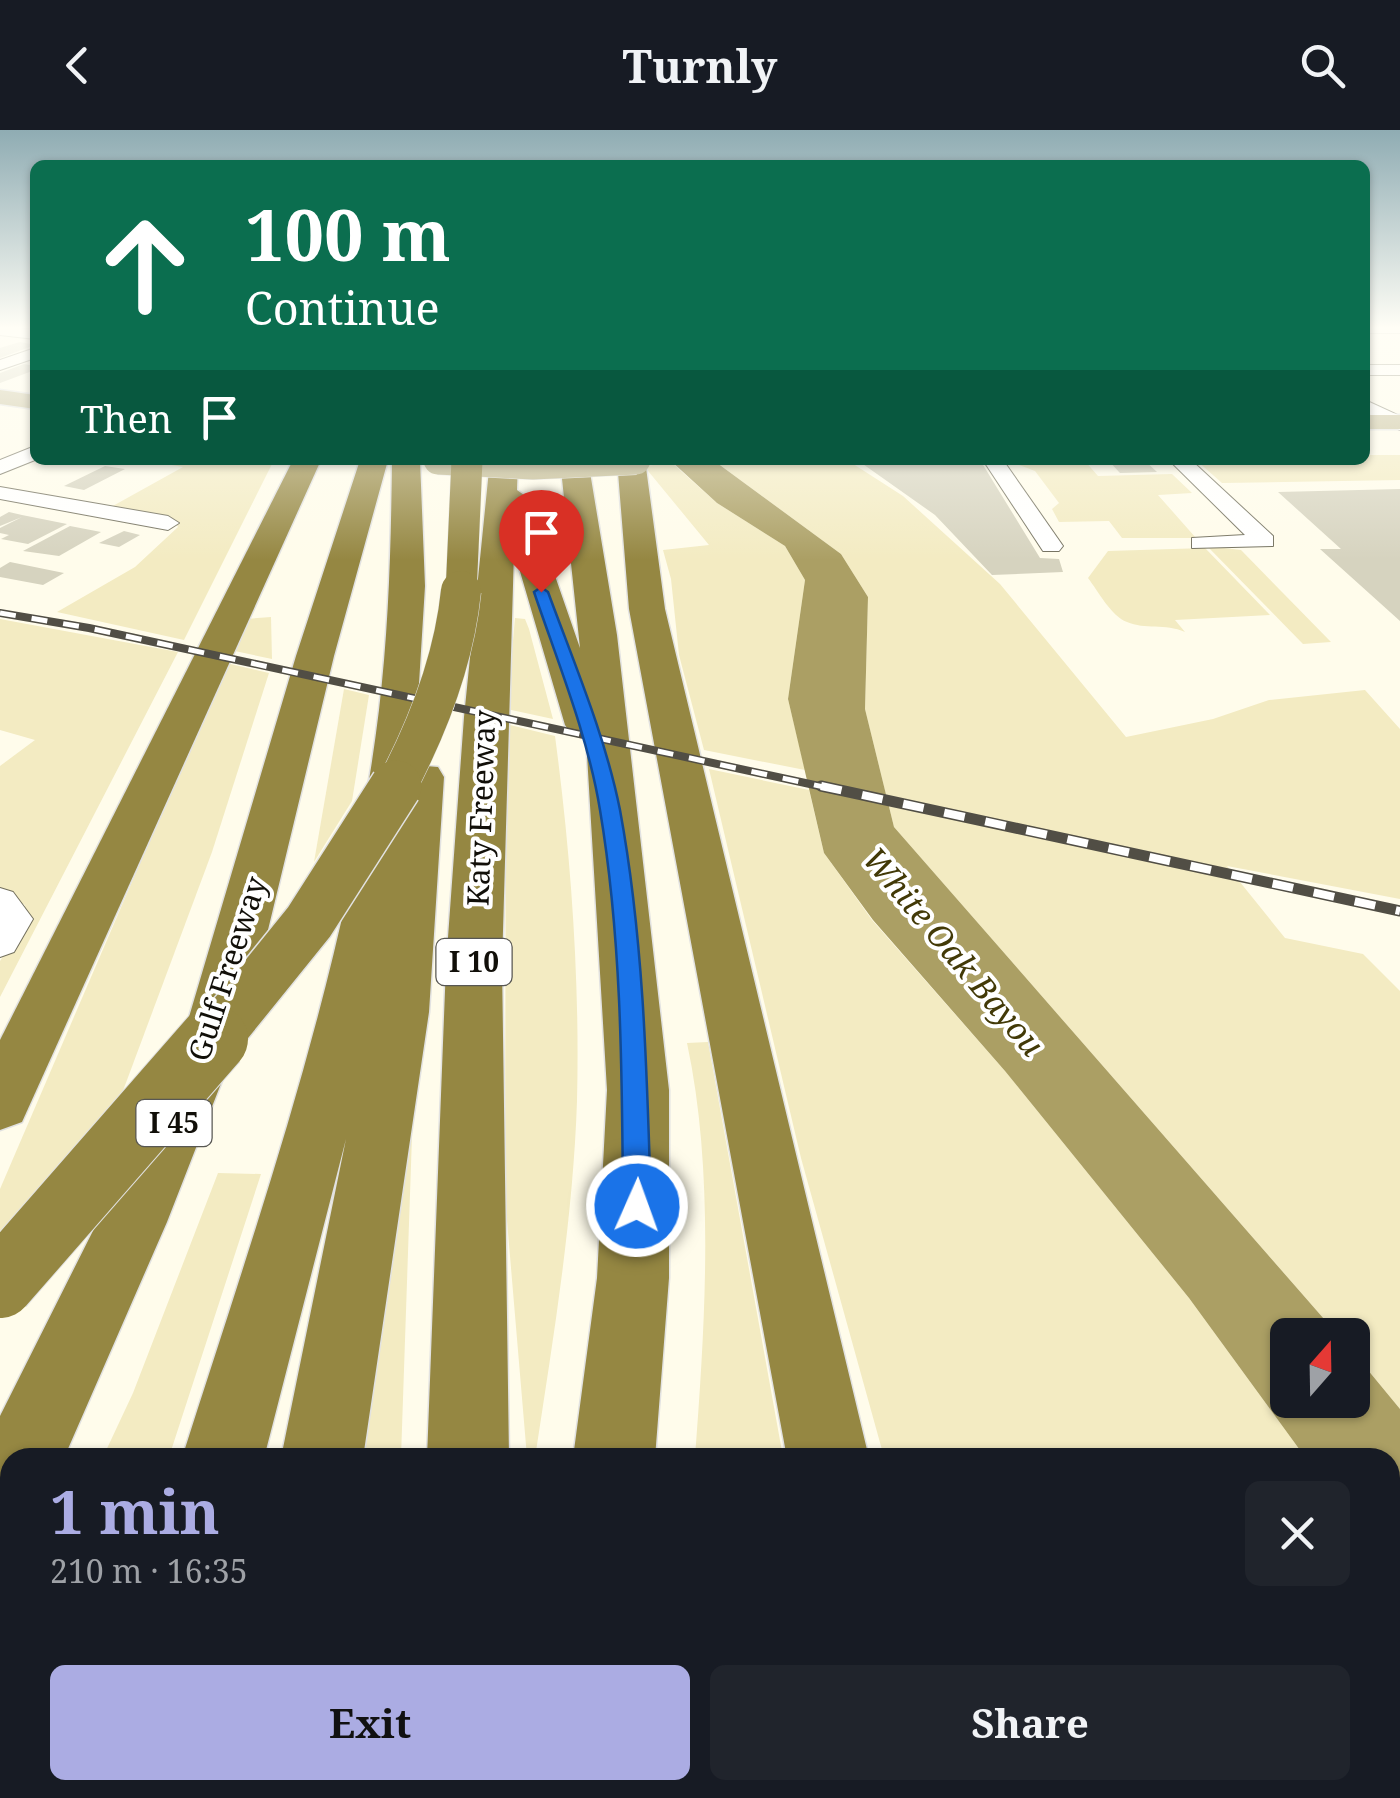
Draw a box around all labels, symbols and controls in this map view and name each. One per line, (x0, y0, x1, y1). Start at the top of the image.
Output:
text: Turnly (623, 35, 777, 96)
icon: back (50, 38, 105, 93)
icon: search (1295, 38, 1350, 93)
text: 100 m (245, 186, 451, 282)
icon: ahead (80, 200, 210, 330)
text: Continue (245, 277, 440, 338)
icon: arrive (192, 390, 247, 445)
text: Then (80, 392, 172, 444)
pin (499, 490, 584, 593)
icon: arrive (514, 505, 569, 560)
street label: Katy Freeway (457, 709, 504, 907)
water label: White Oak Bayou (854, 838, 1054, 1065)
street label: Gulf Freeway (177, 871, 276, 1066)
road number: I 10 (436, 939, 512, 985)
road number: I 45 (136, 1100, 212, 1146)
position arrow (585, 1154, 689, 1258)
north arrow (1270, 1318, 1370, 1418)
map controls (1270, 1318, 1370, 1418)
text: 1 min (50, 1470, 220, 1552)
button: close (1245, 1481, 1350, 1586)
text: 210 m · 16:35 (50, 1549, 248, 1592)
button: Exit (50, 1665, 690, 1780)
button: Share (710, 1665, 1350, 1780)

